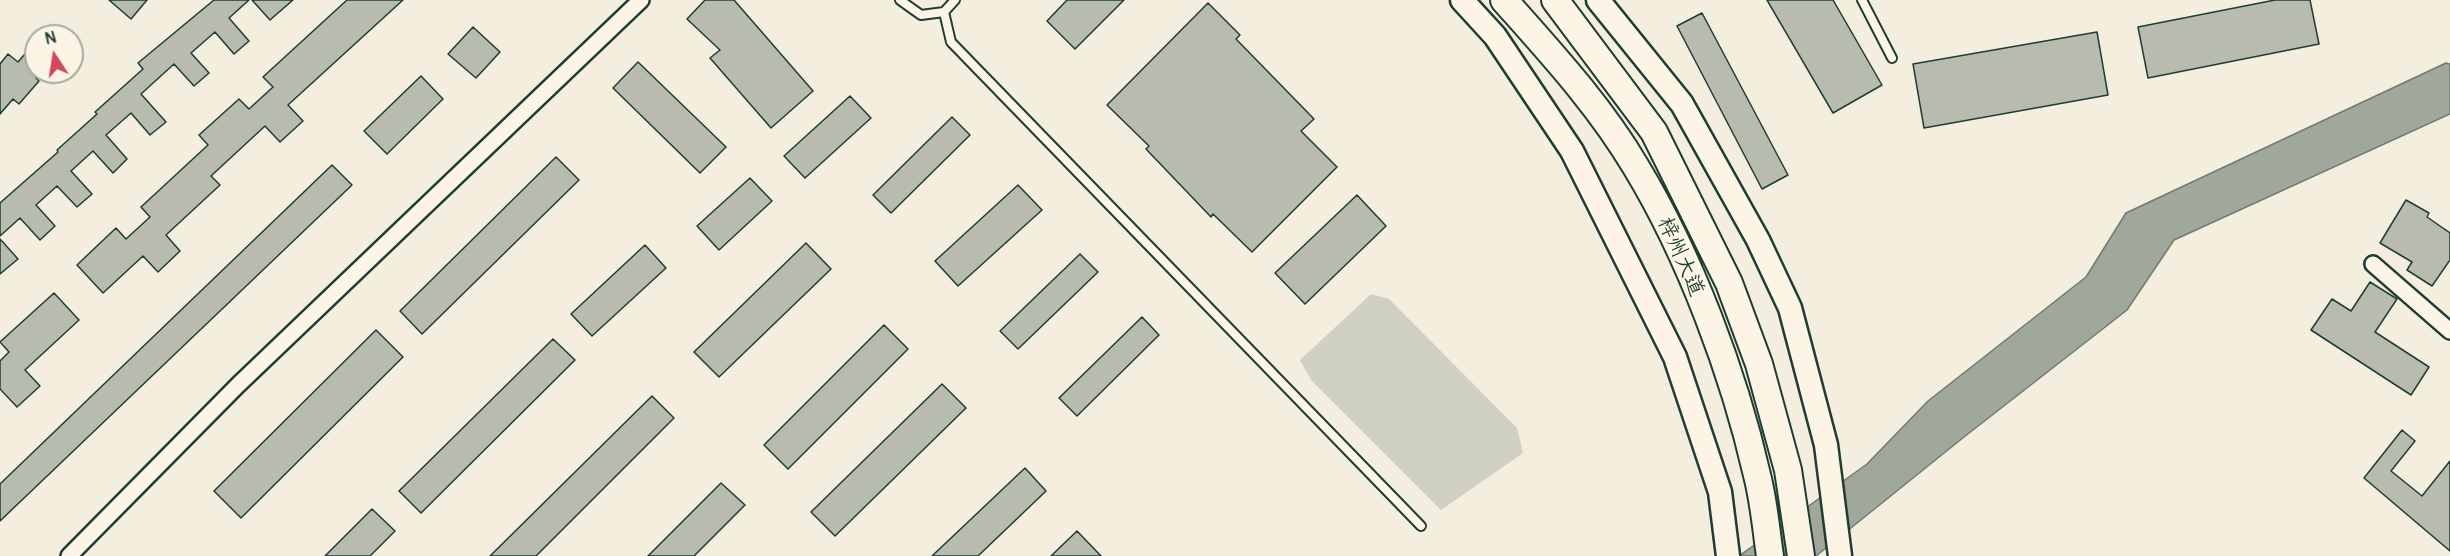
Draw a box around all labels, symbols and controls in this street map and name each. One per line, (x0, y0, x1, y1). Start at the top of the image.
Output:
north arrow (24, 24, 84, 84)
text: N (43, 27, 58, 49)
street label: 梓州大道 (1651, 214, 1709, 300)

